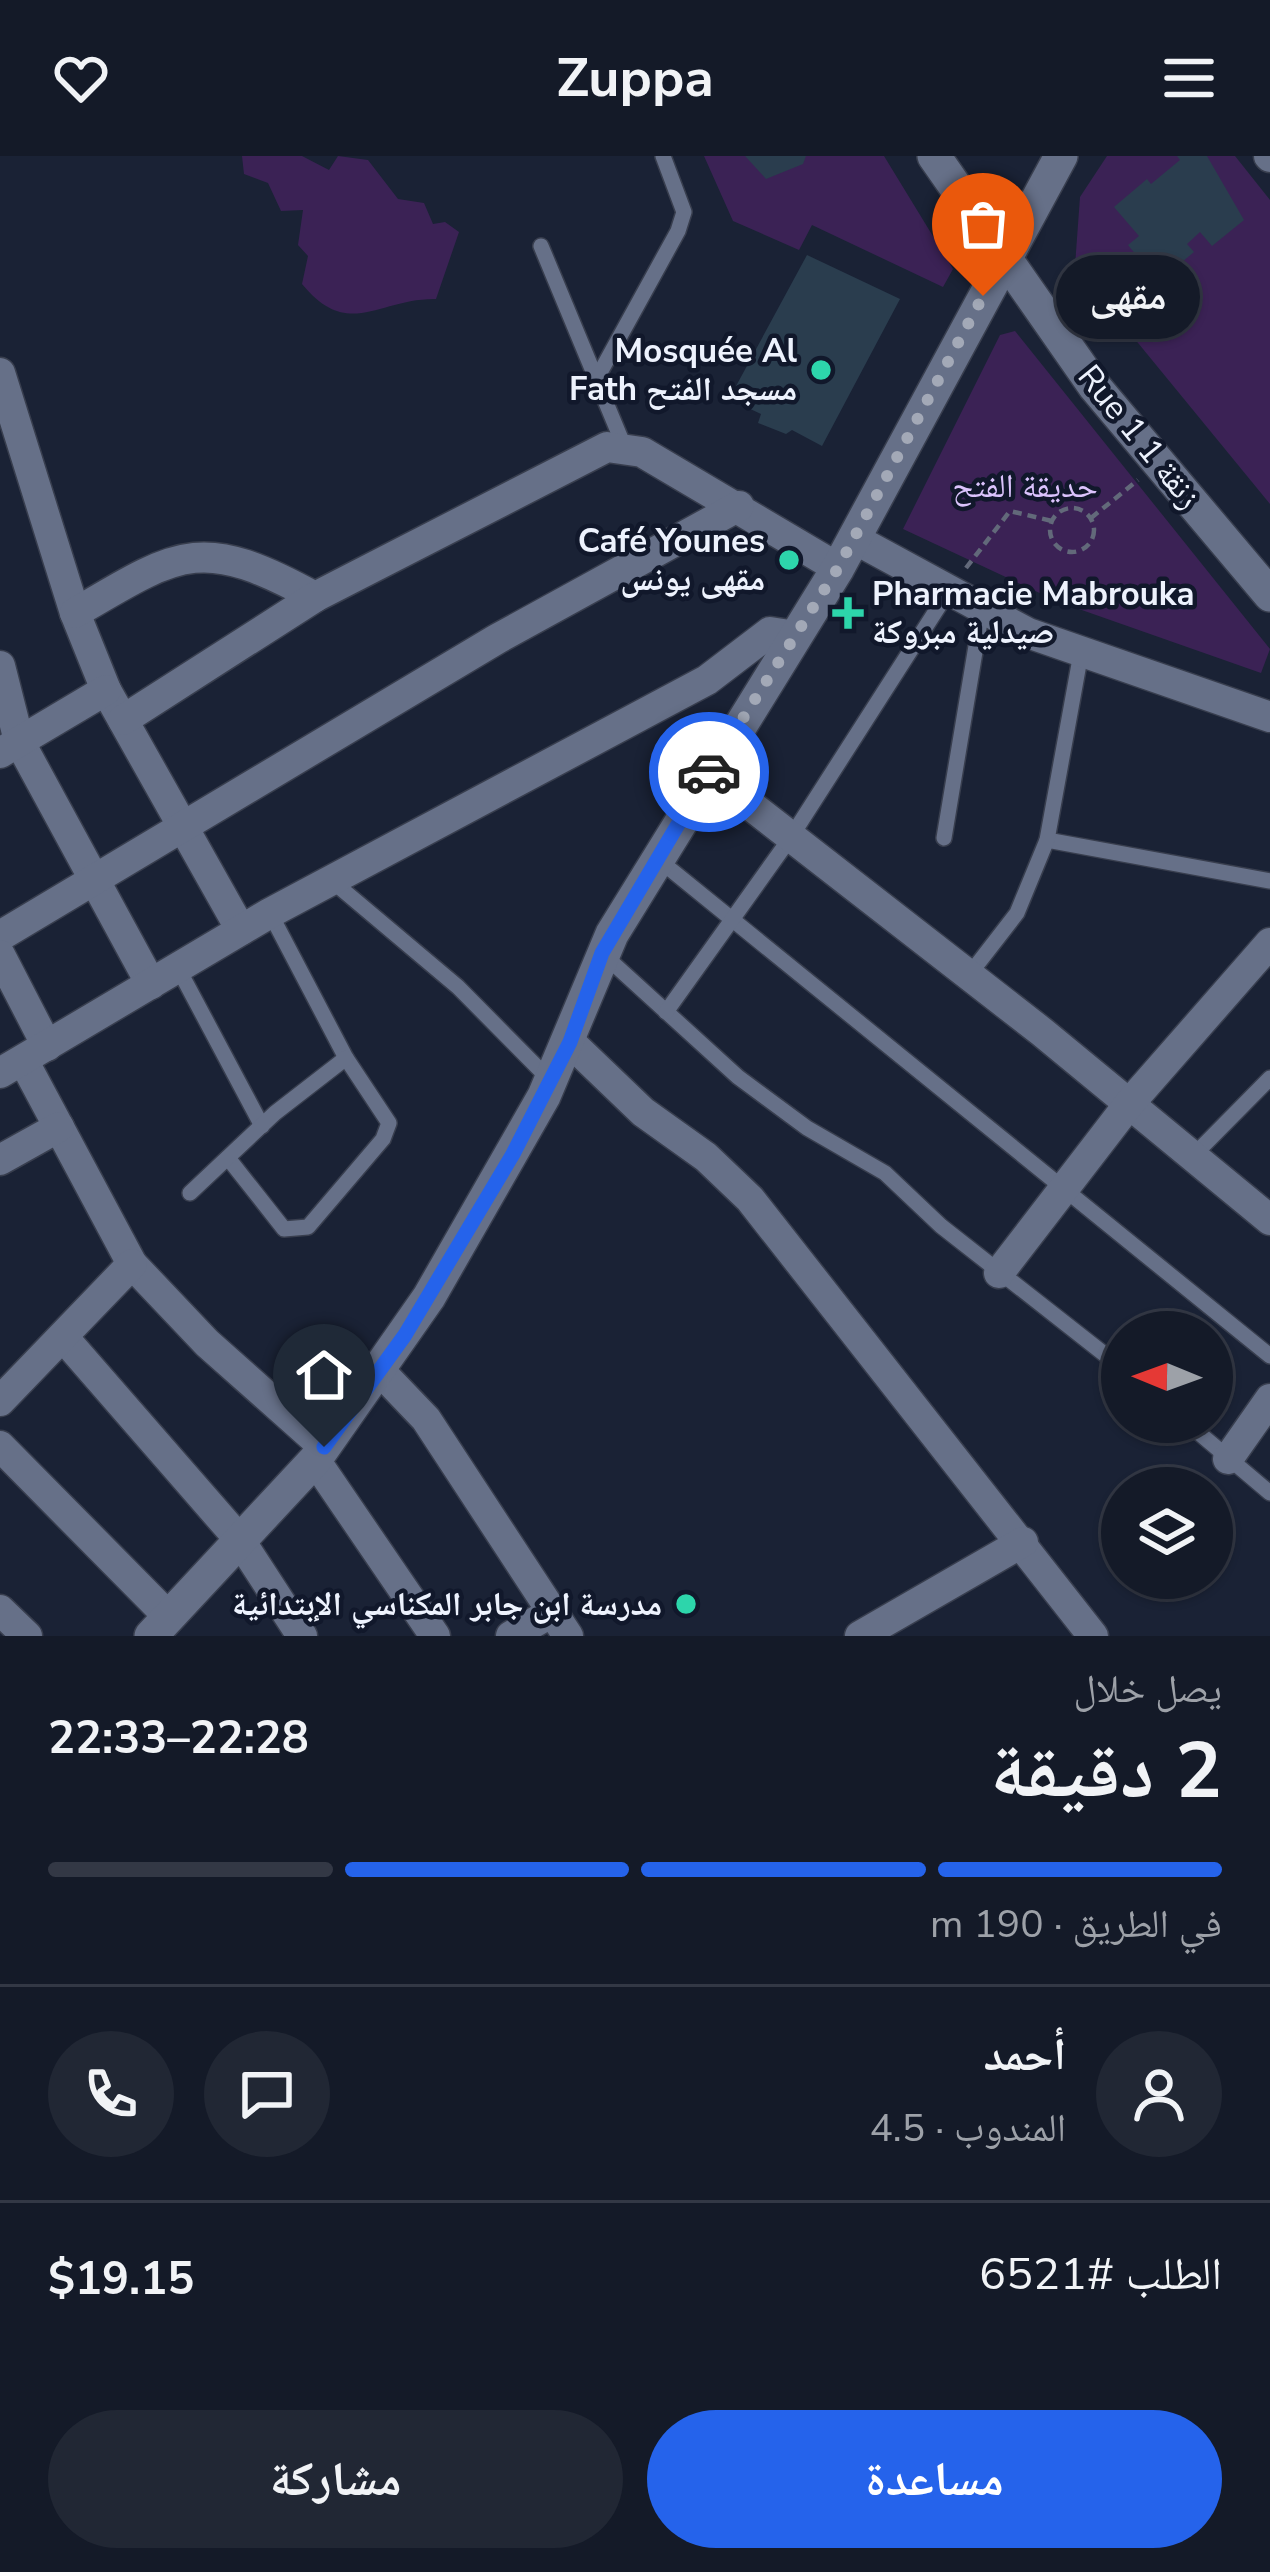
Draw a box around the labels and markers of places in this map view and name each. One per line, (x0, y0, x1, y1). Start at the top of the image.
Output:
pin (932, 173, 1034, 296)
callout: مقهى (1055, 254, 1199, 338)
place label: Mosquée Al Fath مسجد الفتح (569, 329, 797, 412)
marker: Mosquée Al Fath مسجد الفتح (808, 357, 834, 383)
place label: Café Younes مقهى يونس (578, 519, 765, 602)
marker: Café Younes مقهى يونس (776, 547, 802, 573)
place label: Pharmacie Mabrouka صيدلية مبروكة (872, 572, 1194, 655)
marker: Pharmacie Mabrouka صيدلية مبروكة (835, 600, 861, 626)
pin (273, 1324, 375, 1447)
place label: مدرسة ابن جابر المكناسي الإبتدائية (232, 1582, 662, 1629)
marker: مدرسة ابن جابر المكناسي الإبتدائية (673, 1591, 699, 1617)

